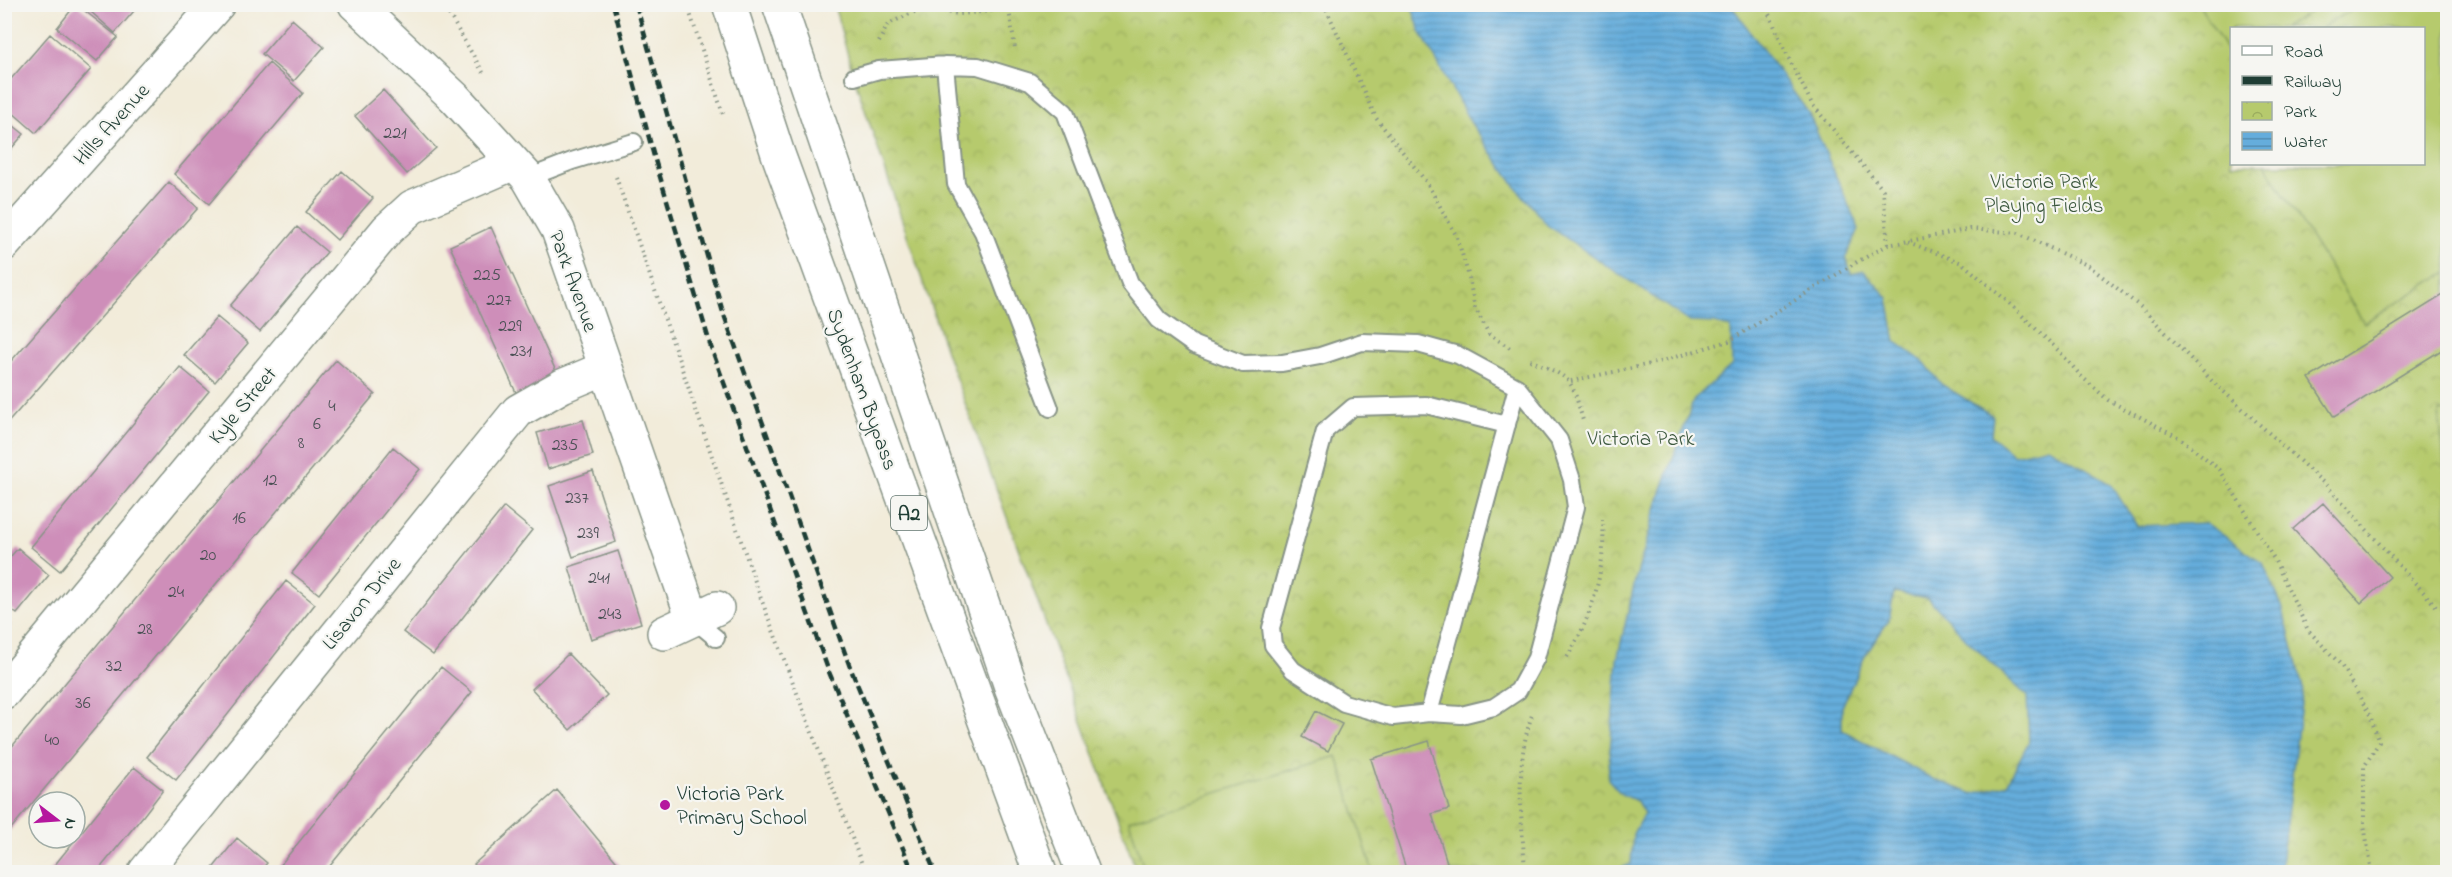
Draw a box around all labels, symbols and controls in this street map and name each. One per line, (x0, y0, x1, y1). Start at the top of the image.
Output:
legend (2230, 27, 2425, 165)
text: Road (2284, 40, 2323, 66)
text: Railway (2284, 70, 2341, 96)
street label: Hills Avenue (67, 77, 158, 173)
text: Park (2284, 100, 2317, 126)
house number: 221 (383, 121, 407, 147)
text: Water (2284, 130, 2328, 156)
park label: Victoria Park Playing Fields (1984, 168, 2104, 224)
street label: Park Avenue (540, 227, 605, 337)
house number: 225 (473, 263, 501, 289)
house number: 227 (486, 288, 512, 314)
street label: Sydenham Bypass (816, 305, 904, 475)
house number: 229 (498, 314, 522, 340)
house number: 231 (510, 339, 532, 365)
street label: Kyle Street (202, 361, 286, 453)
house number: 4 (328, 394, 336, 420)
house number: 6 (313, 412, 321, 438)
park label: Victoria Park (1587, 425, 1695, 455)
house number: 8 (298, 431, 305, 457)
house number: 235 (552, 433, 578, 459)
house number: 12 (263, 468, 277, 494)
house number: 237 (565, 486, 589, 512)
road number: A2 (891, 496, 927, 530)
house number: 16 (232, 506, 246, 532)
house number: 239 (577, 521, 599, 547)
house number: 20 (200, 543, 217, 569)
street label: Lisavon Drive (316, 551, 410, 657)
house number: 241 (588, 566, 610, 592)
house number: 24 (168, 580, 185, 606)
house number: 243 (598, 602, 622, 628)
house number: 28 (137, 617, 153, 643)
house number: 32 (106, 654, 122, 680)
house number: 36 (75, 691, 91, 717)
house number: 40 (44, 728, 60, 754)
place label: Victoria Park Primary School (676, 780, 807, 836)
north arrow (27, 790, 87, 850)
marker: Victoria Park Primary School (658, 798, 672, 812)
text: N (56, 815, 82, 833)

